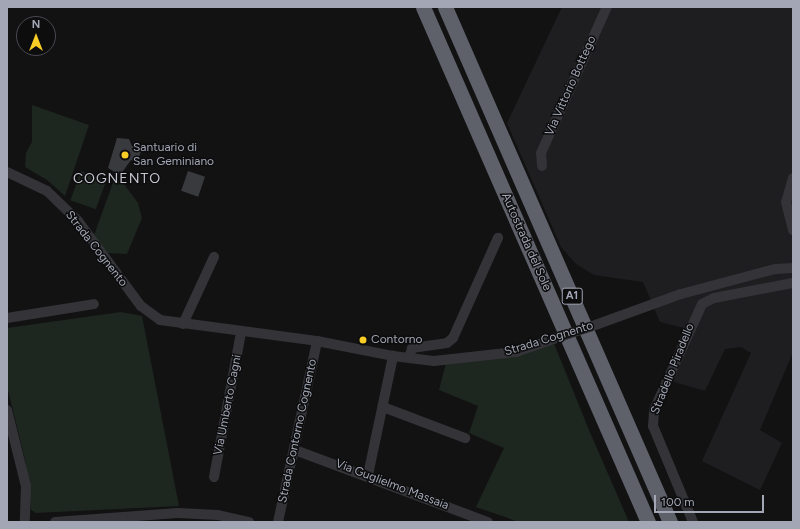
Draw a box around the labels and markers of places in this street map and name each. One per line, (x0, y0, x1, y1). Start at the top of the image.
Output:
place label: Santuario di San Geminiano (133, 141, 214, 169)
marker: Santuario di San Geminiano (120, 150, 130, 160)
place label: Contorno (371, 333, 422, 347)
marker: Contorno (358, 335, 368, 345)

